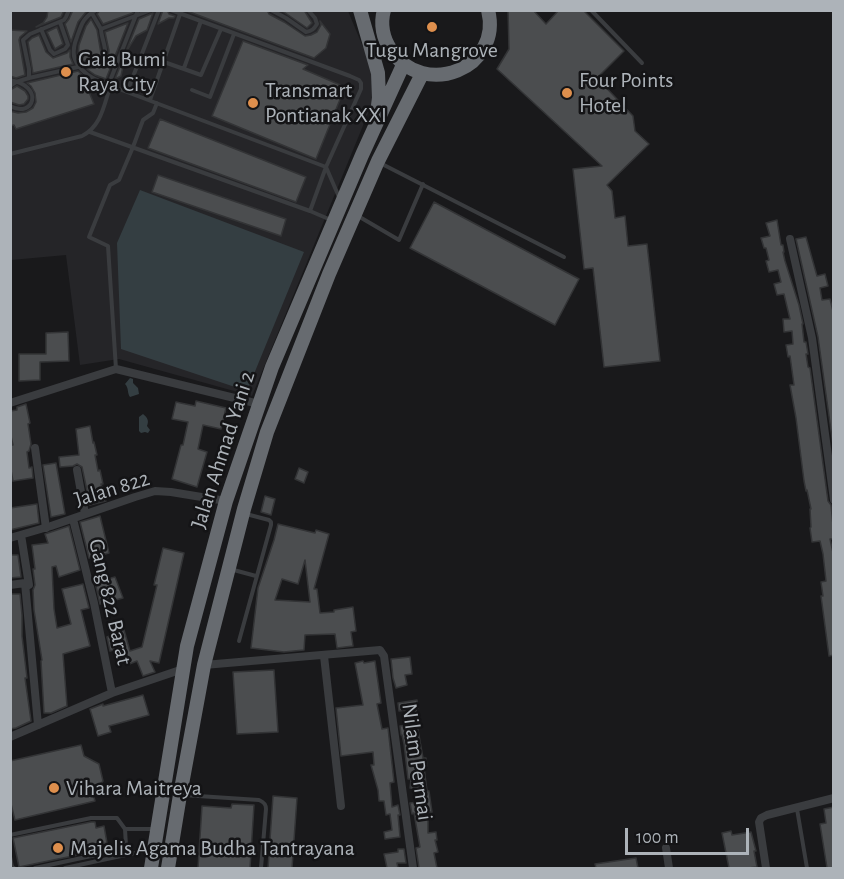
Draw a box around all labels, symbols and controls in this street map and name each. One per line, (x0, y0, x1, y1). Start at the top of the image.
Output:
marker: Tugu Mangrove (425, 20, 439, 34)
place label: Tugu Mangrove (366, 37, 498, 63)
place label: Gaia Bumi Raya City (78, 46, 166, 98)
marker: Gaia Bumi Raya City (59, 65, 73, 79)
place label: Four Points Hotel (579, 67, 673, 118)
place label: Transmart Pontianak XXI (265, 77, 387, 128)
marker: Four Points Hotel (560, 86, 574, 100)
marker: Transmart Pontianak XXI (246, 96, 260, 110)
street label: Jalan Ahmad Yani 2 (185, 368, 261, 532)
street label: Jalan 822 (71, 465, 153, 513)
street label: Gang 822 Barat (83, 536, 137, 668)
street label: Nilam Permai (396, 702, 438, 822)
place label: Vihara Maitreya (66, 775, 202, 801)
marker: Vihara Maitreya (47, 781, 61, 795)
scale bar (628, 816, 752, 854)
text: 100 m (636, 829, 679, 847)
place label: Majelis Agama Budha Tantrayana (70, 835, 355, 861)
marker: Majelis Agama Budha Tantrayana (51, 841, 65, 855)

